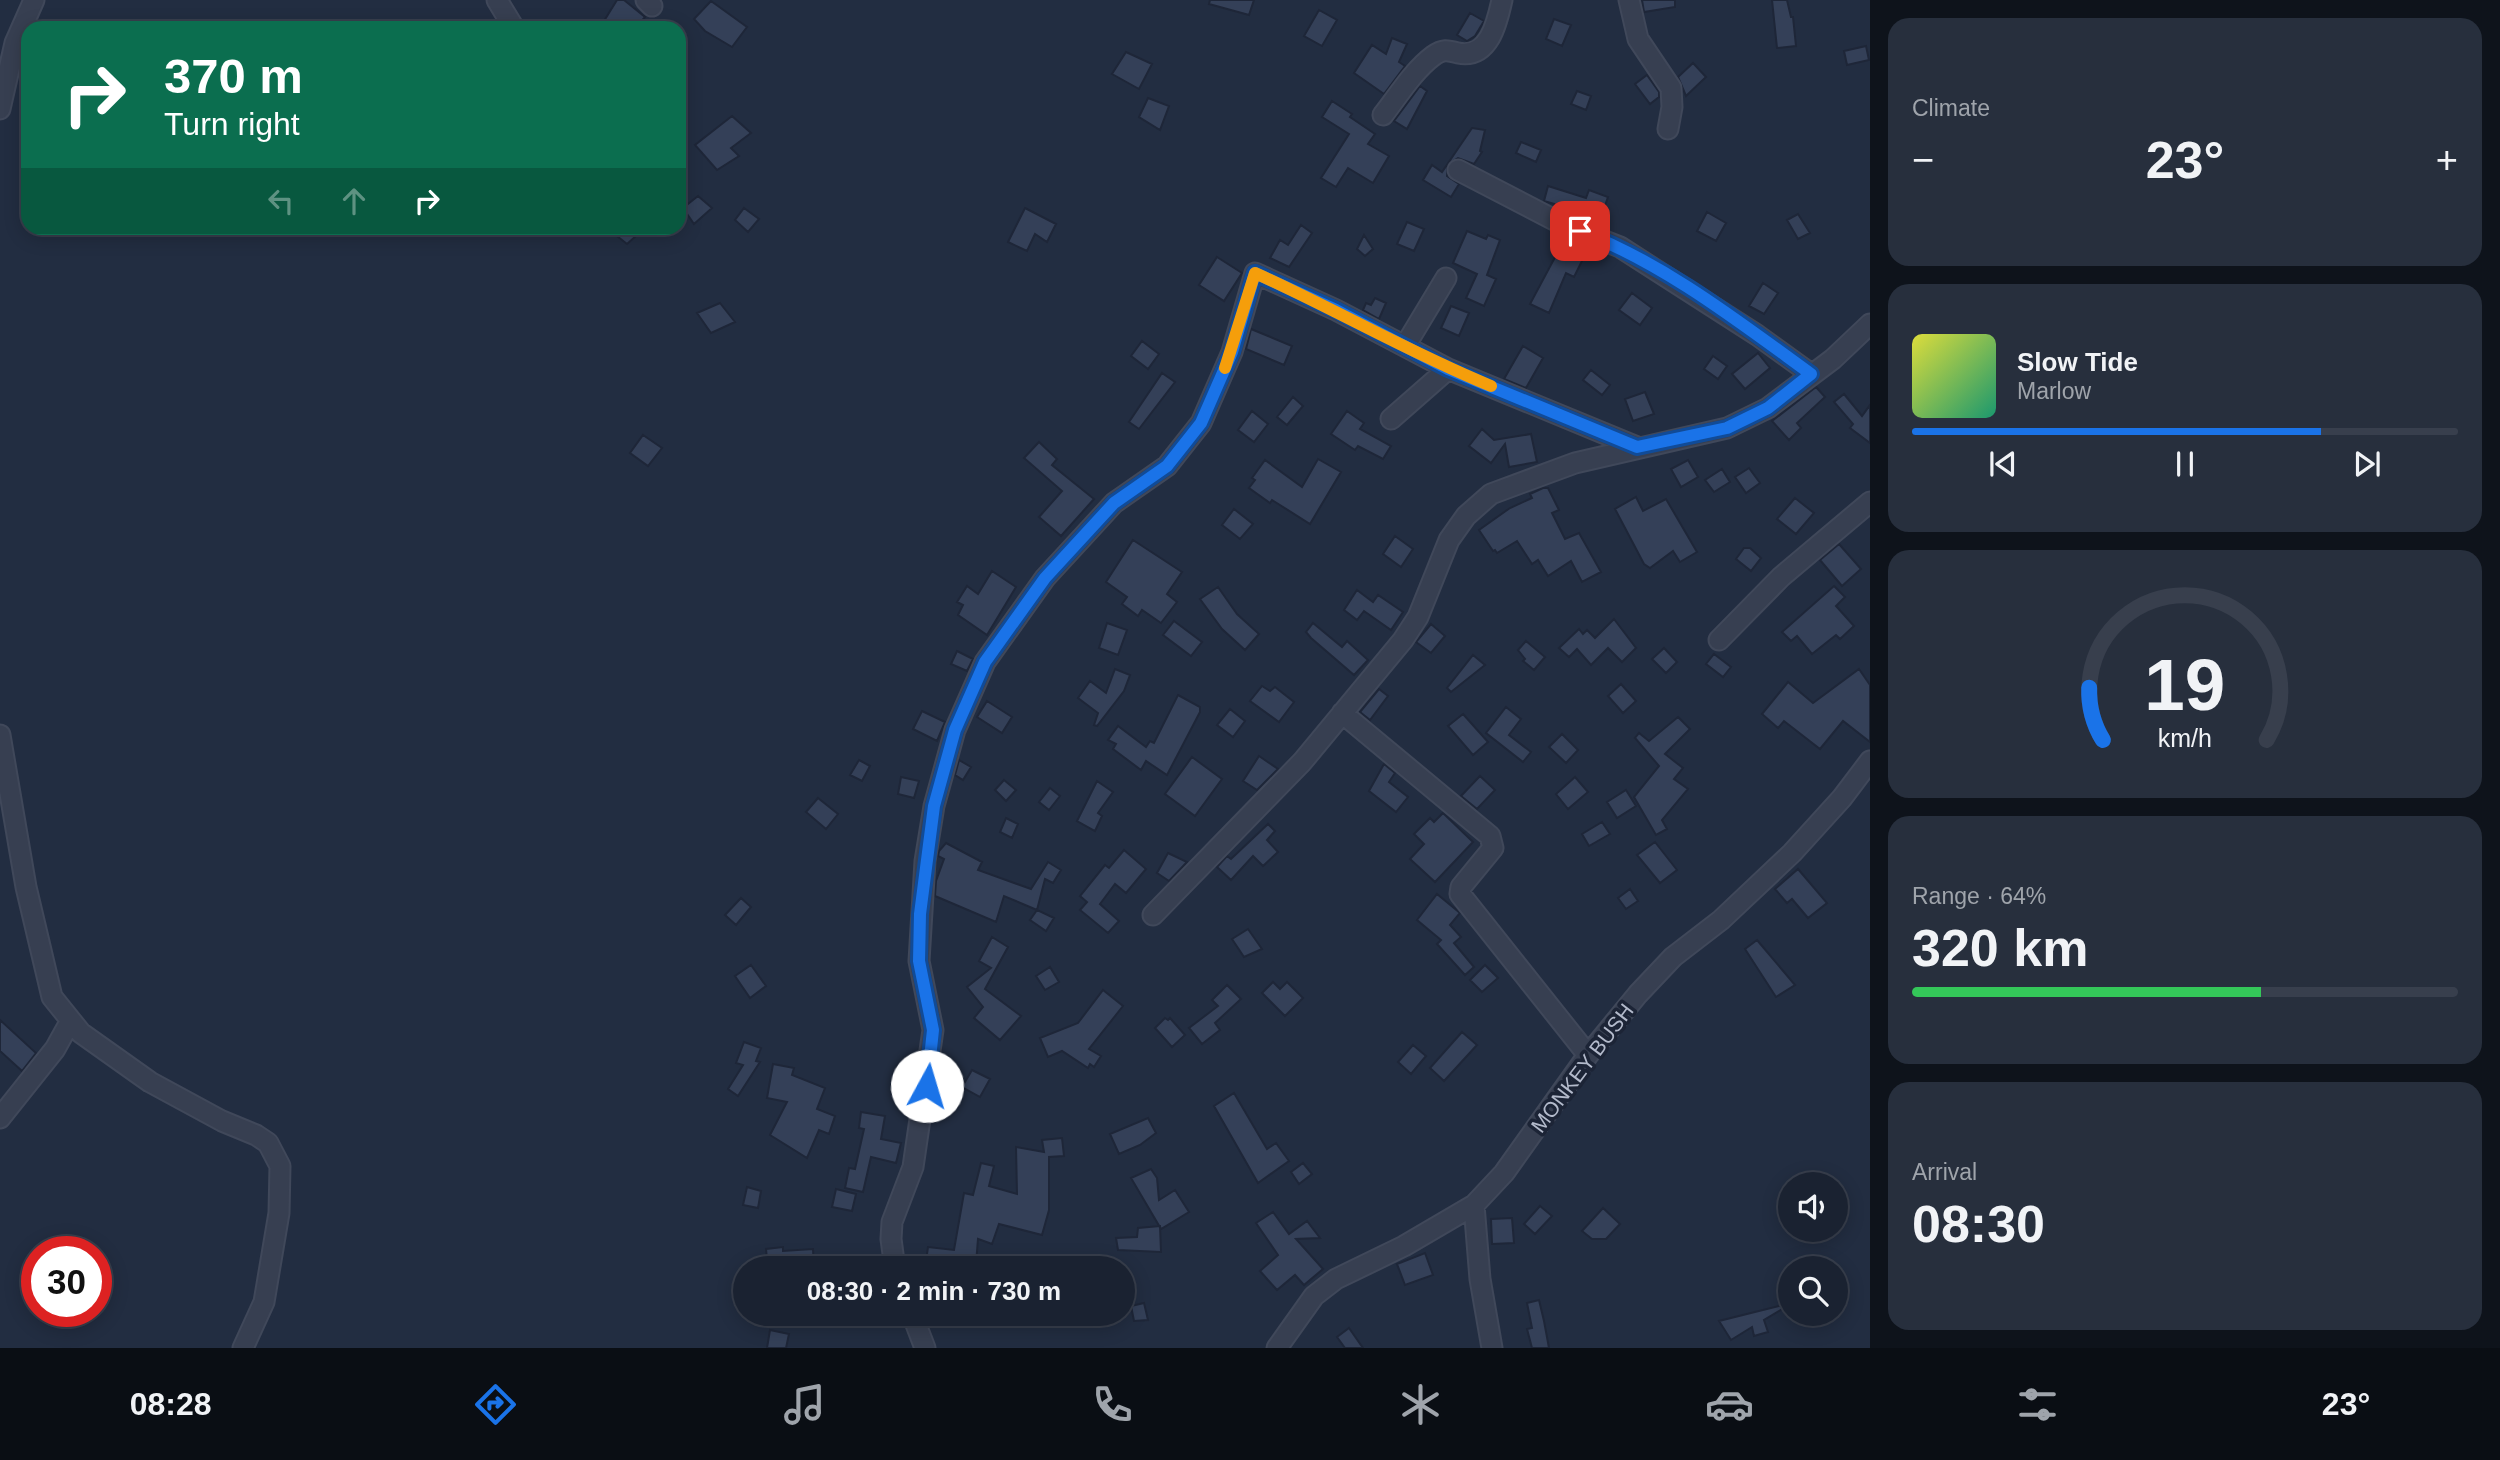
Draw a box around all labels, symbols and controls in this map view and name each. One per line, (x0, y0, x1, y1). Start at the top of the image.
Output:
icon: right (49, 49, 140, 140)
text: 370 m (164, 49, 303, 103)
text: Climate (1912, 95, 1990, 121)
text: Turn right (164, 106, 300, 142)
text: 23° (2146, 131, 2224, 189)
text: − (1912, 139, 1934, 181)
text: + (2436, 139, 2458, 181)
icon: left (262, 182, 300, 220)
icon: ahead (335, 182, 373, 220)
icon: right (408, 182, 446, 220)
pin (1550, 201, 1610, 261)
icon: arrive (1561, 212, 1599, 250)
text: Slow Tide (2017, 347, 2138, 377)
text: Marlow (2017, 378, 2091, 404)
icon: previous (1984, 445, 2022, 483)
icon: pause (2166, 445, 2204, 483)
icon: next (2348, 445, 2386, 483)
text: 19 (2145, 644, 2225, 725)
text: km/h (2158, 724, 2212, 752)
text: Range · 64% (1912, 883, 2046, 909)
text: 320 km (1912, 919, 2088, 977)
street label: MONKEY BUSH (1526, 999, 1638, 1137)
position arrow (890, 1049, 964, 1123)
text: Arrival (1912, 1159, 1977, 1185)
map controls (1778, 1172, 1848, 1326)
button: sound (1778, 1172, 1848, 1242)
text: 08:30 (1912, 1195, 2045, 1253)
speed limit sign: 30 (21, 1236, 112, 1327)
button: search (1778, 1256, 1848, 1326)
text: 08:30 · 2 min · 730 m (807, 1276, 1061, 1306)
icon: directions (471, 1380, 520, 1429)
icon: music (780, 1380, 829, 1429)
icon: phone (1088, 1380, 1137, 1429)
icon: climate (1396, 1380, 1445, 1429)
icon: car (1705, 1380, 1754, 1429)
icon: filters (2013, 1380, 2062, 1429)
text: 08:28 (130, 1386, 212, 1422)
text: 23° (2322, 1386, 2370, 1422)

